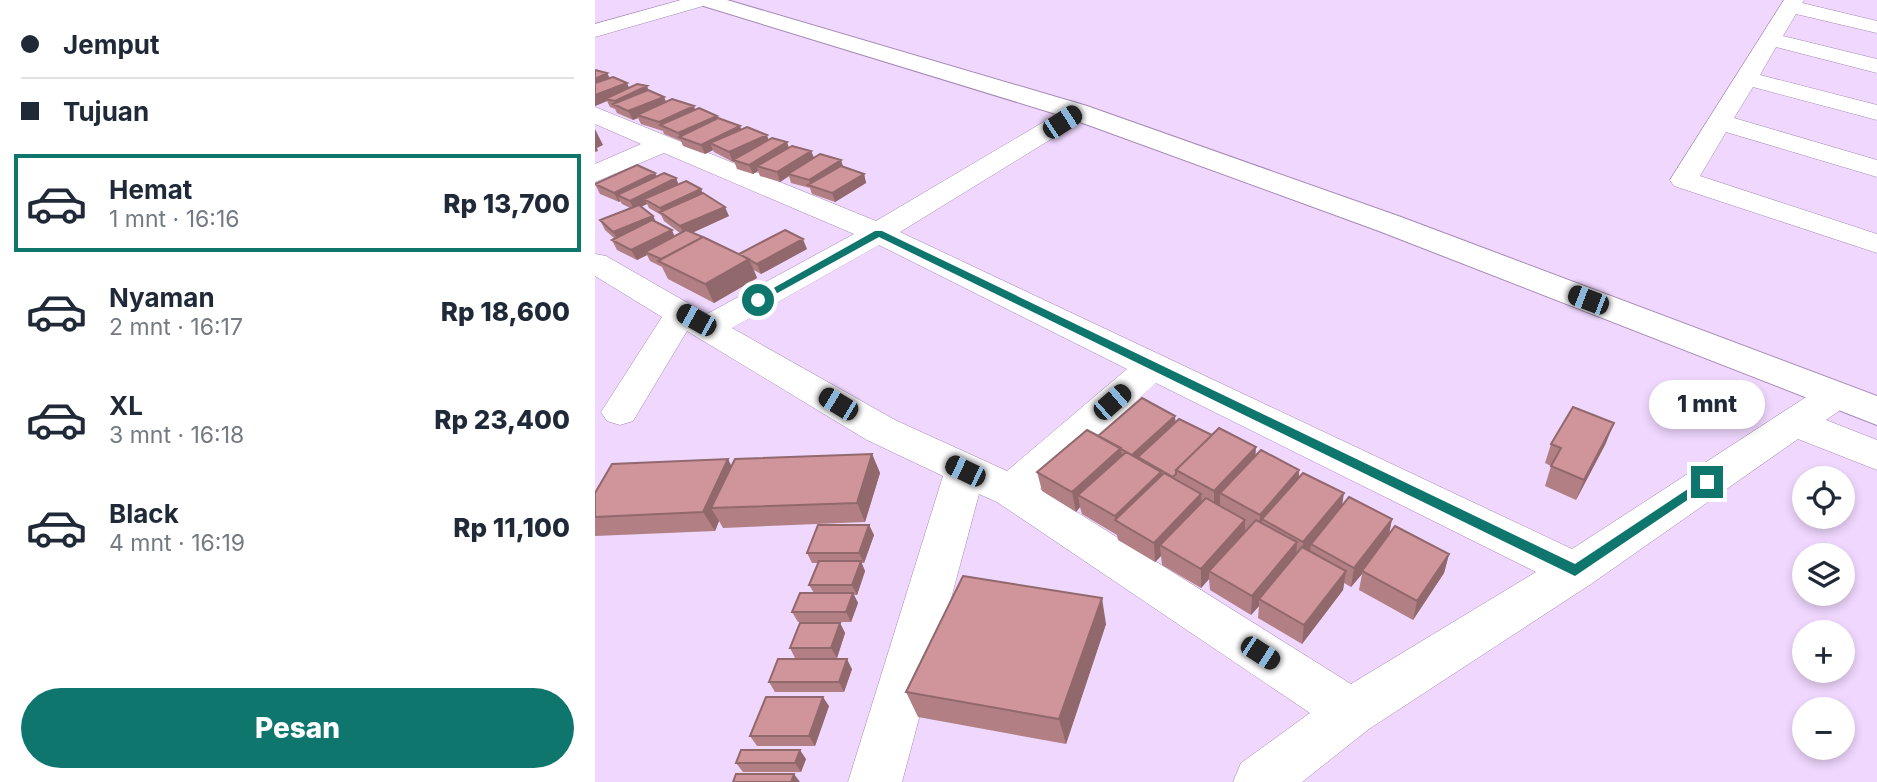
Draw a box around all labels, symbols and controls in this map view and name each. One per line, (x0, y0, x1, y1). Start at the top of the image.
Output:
text: Jemput (63, 29, 160, 60)
text: Tujuan (63, 96, 149, 127)
car (1039, 102, 1086, 142)
icon: car (25, 172, 88, 235)
text: Hemat (109, 174, 192, 205)
text: Rp 13,700 (443, 188, 570, 219)
text: 1 mnt · 16:16 (109, 205, 240, 233)
icon: car (25, 280, 88, 343)
text: Nyaman (109, 282, 215, 313)
car (1565, 283, 1612, 317)
route start (742, 284, 774, 316)
text: Rp 18,600 (441, 296, 570, 327)
car (673, 301, 720, 339)
text: 2 mnt · 16:17 (109, 313, 243, 341)
car (1090, 380, 1135, 424)
callout: 1 mnt (1649, 380, 1765, 430)
car (815, 384, 862, 424)
icon: car (25, 388, 88, 451)
text: XL (109, 390, 143, 421)
text: 1 mnt (1677, 390, 1737, 418)
text: Rp 23,400 (434, 404, 570, 435)
text: 3 mnt · 16:18 (109, 421, 244, 449)
car (942, 452, 989, 490)
route end (1691, 466, 1723, 498)
map controls (1792, 466, 1855, 760)
button: locate (1792, 466, 1855, 529)
icon: car (25, 496, 88, 559)
text: Black (109, 498, 179, 529)
text: Rp 11,100 (453, 512, 570, 543)
text: 4 mnt · 16:19 (109, 529, 245, 557)
button: layers (1792, 543, 1855, 606)
button: + (1792, 620, 1855, 683)
car (1237, 633, 1284, 673)
button: Pesan (21, 688, 574, 768)
button: − (1792, 697, 1855, 760)

